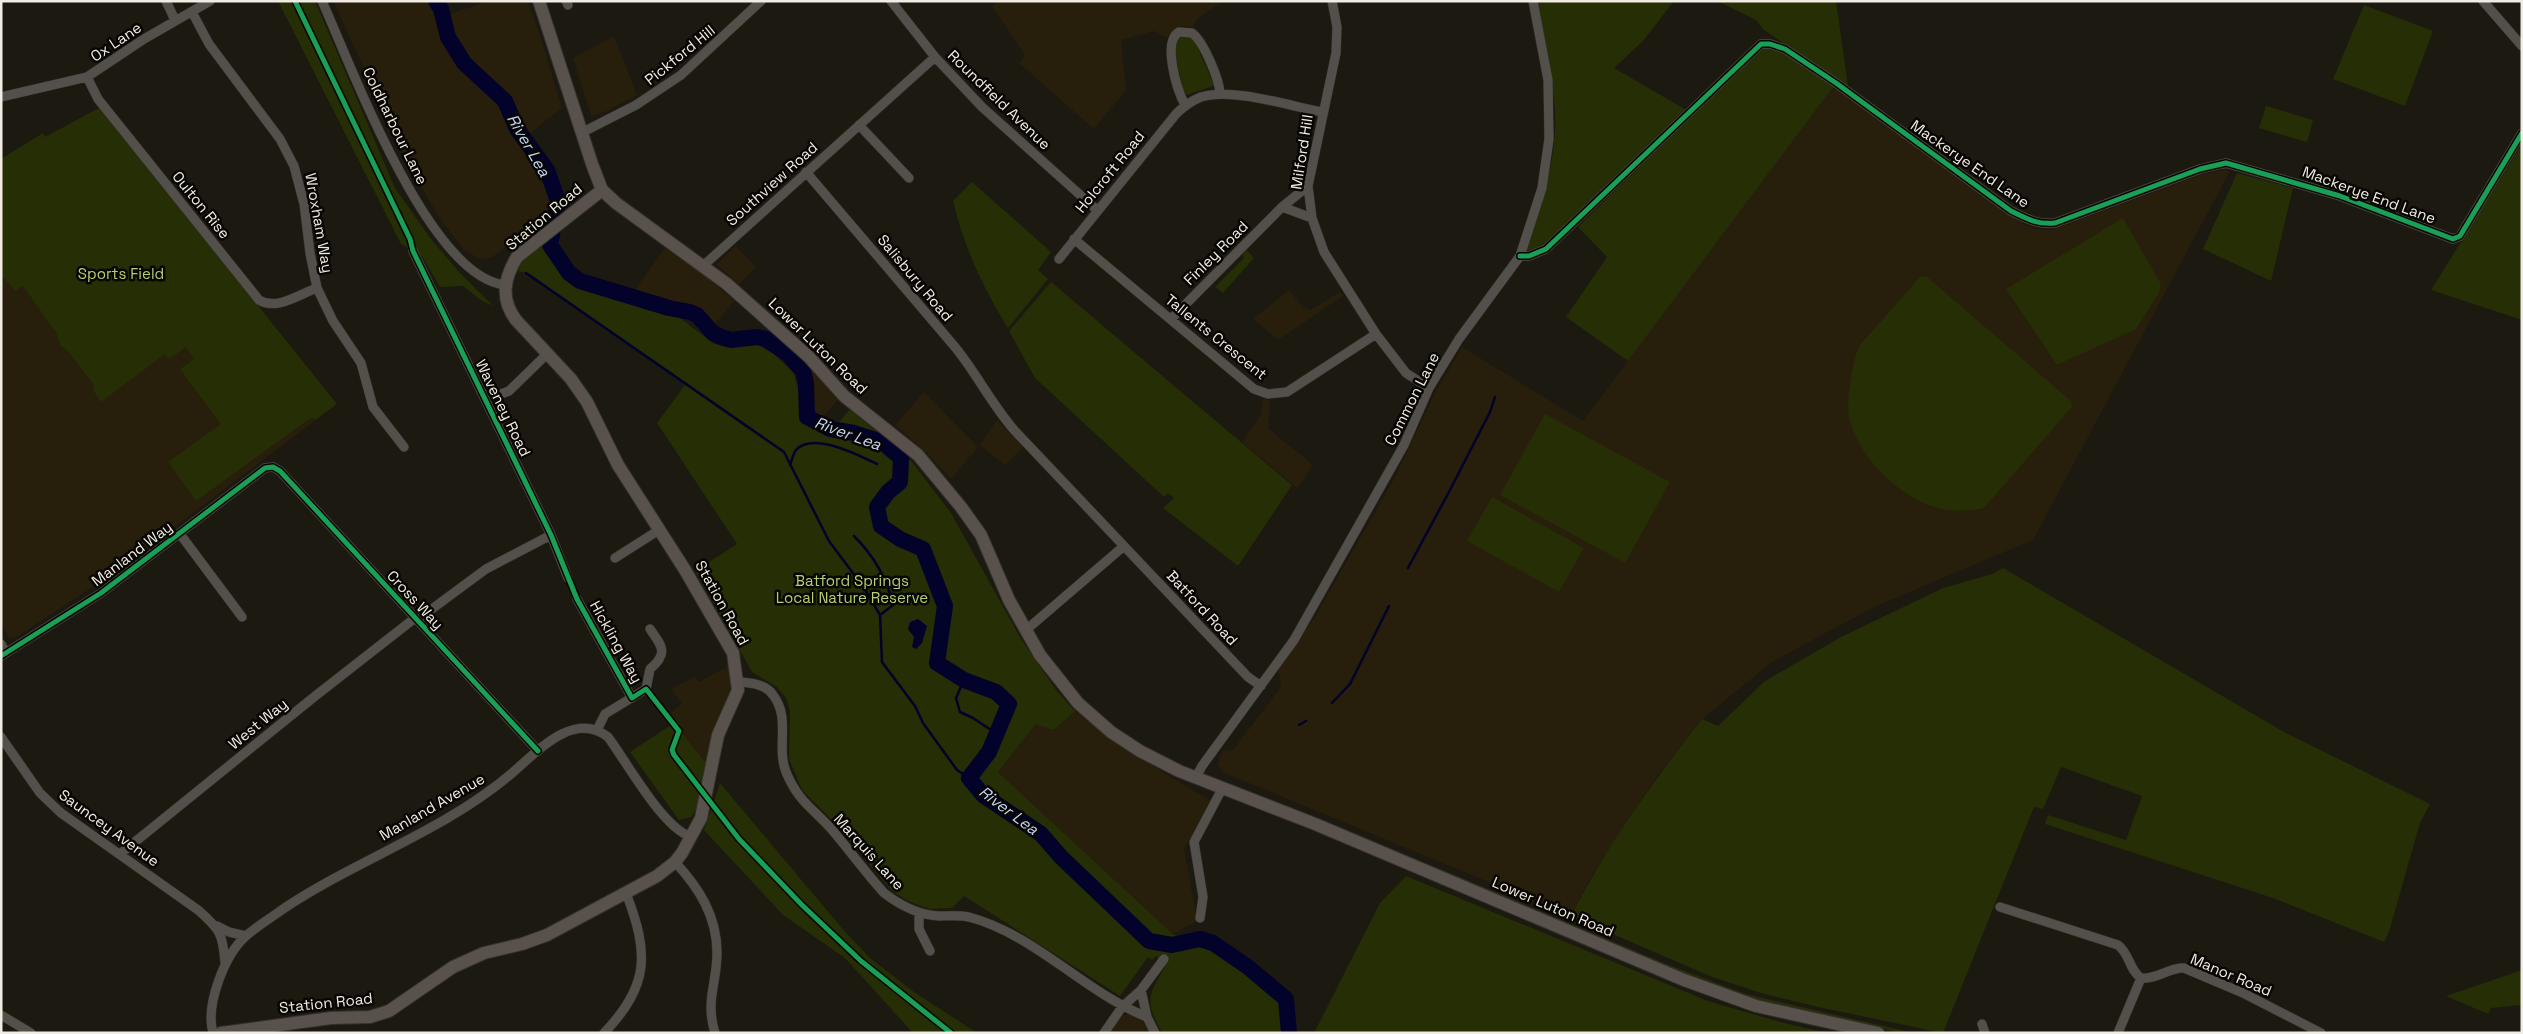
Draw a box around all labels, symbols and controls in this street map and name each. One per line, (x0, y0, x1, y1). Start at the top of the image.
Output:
street label: Ox Lane (86, 18, 145, 66)
street label: Pickford Hill (641, 20, 719, 89)
street label: Roundfield Avenue (944, 46, 1055, 154)
street label: Coldharbour Lane (359, 64, 432, 188)
water label: River Lea (502, 110, 555, 181)
street label: Milford Hill (1286, 113, 1317, 191)
street label: Mackerye End Lane (1907, 116, 2033, 212)
street label: Holcroft Road (1071, 127, 1148, 217)
street label: Southview Road (722, 138, 821, 230)
street label: Mackerye End Lane (2300, 162, 2439, 228)
street label: Oulton Rise (168, 167, 235, 243)
street label: Wroxham Way (301, 171, 338, 274)
street label: Station Road (502, 179, 586, 254)
street label: Finley Road (1179, 216, 1252, 289)
street label: Salisbury Road (874, 230, 957, 325)
park label: Sports Field (78, 264, 164, 283)
street label: Tallents Crescent (1162, 290, 1271, 384)
street label: Lower Luton Road (765, 293, 872, 398)
street label: Common Lane (1380, 349, 1443, 448)
street label: Waveney Road (472, 356, 535, 459)
water label: River Lea (812, 412, 885, 455)
street label: Manland Way (88, 517, 176, 590)
street label: Station Road (691, 557, 754, 648)
street label: Cross Way (383, 566, 448, 633)
street label: Batford Road (1163, 566, 1242, 649)
park label: Batford Springs Local Nature Reserve (776, 571, 928, 607)
street label: Hickling Way (586, 597, 647, 686)
street label: West Way (224, 694, 291, 753)
street label: Manland Avenue (376, 769, 488, 844)
water label: River Lea (975, 781, 1043, 840)
street label: Sauncey Avenue (55, 785, 163, 871)
street label: Marquis Lane (830, 810, 909, 894)
street label: Lower Luton Road (1489, 872, 1617, 941)
street label: Manor Road (2188, 949, 2275, 1000)
street label: Station Road (278, 988, 374, 1017)

